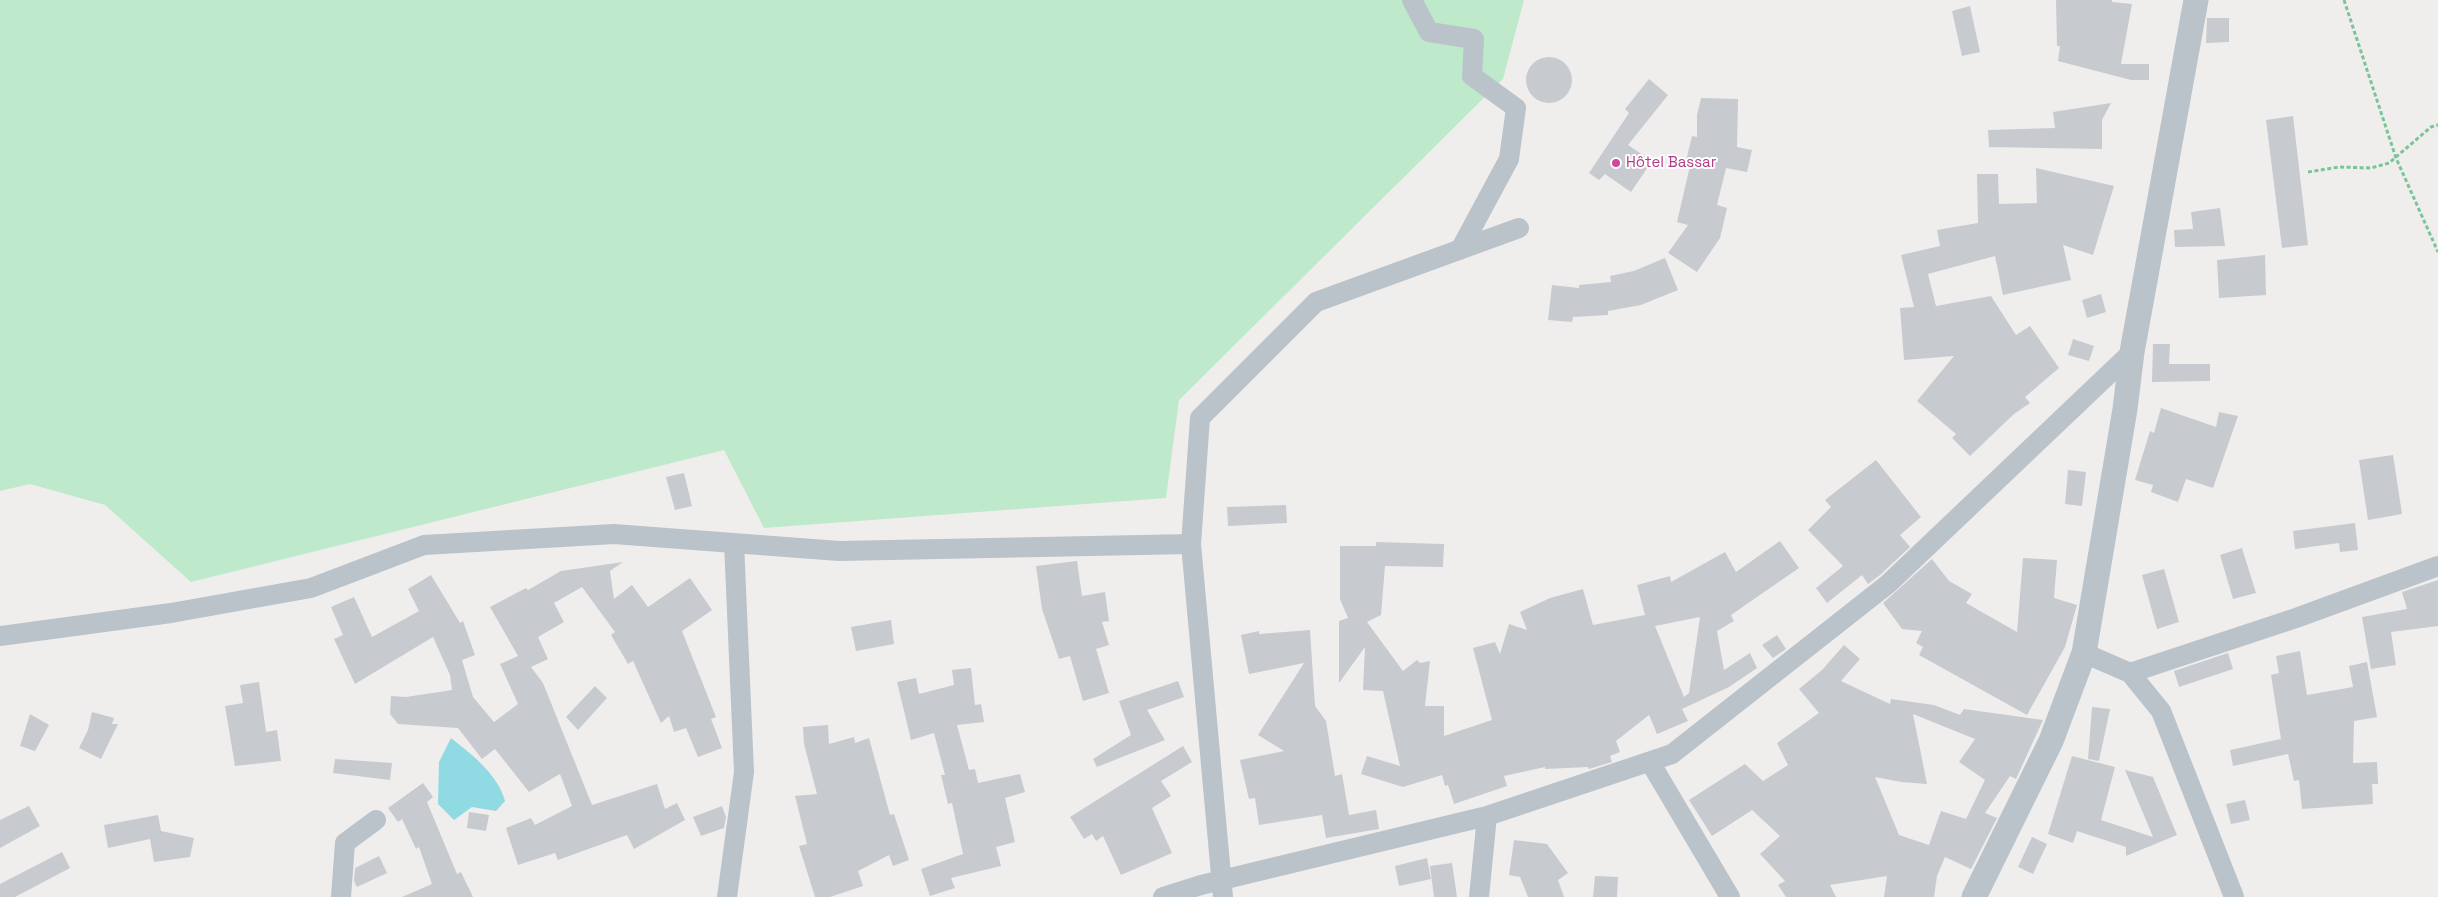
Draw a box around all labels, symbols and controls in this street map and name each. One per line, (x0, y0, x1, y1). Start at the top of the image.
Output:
place label: Hôtel Bassar (1626, 154, 1716, 172)
marker: Hôtel Bassar (1610, 157, 1622, 169)

